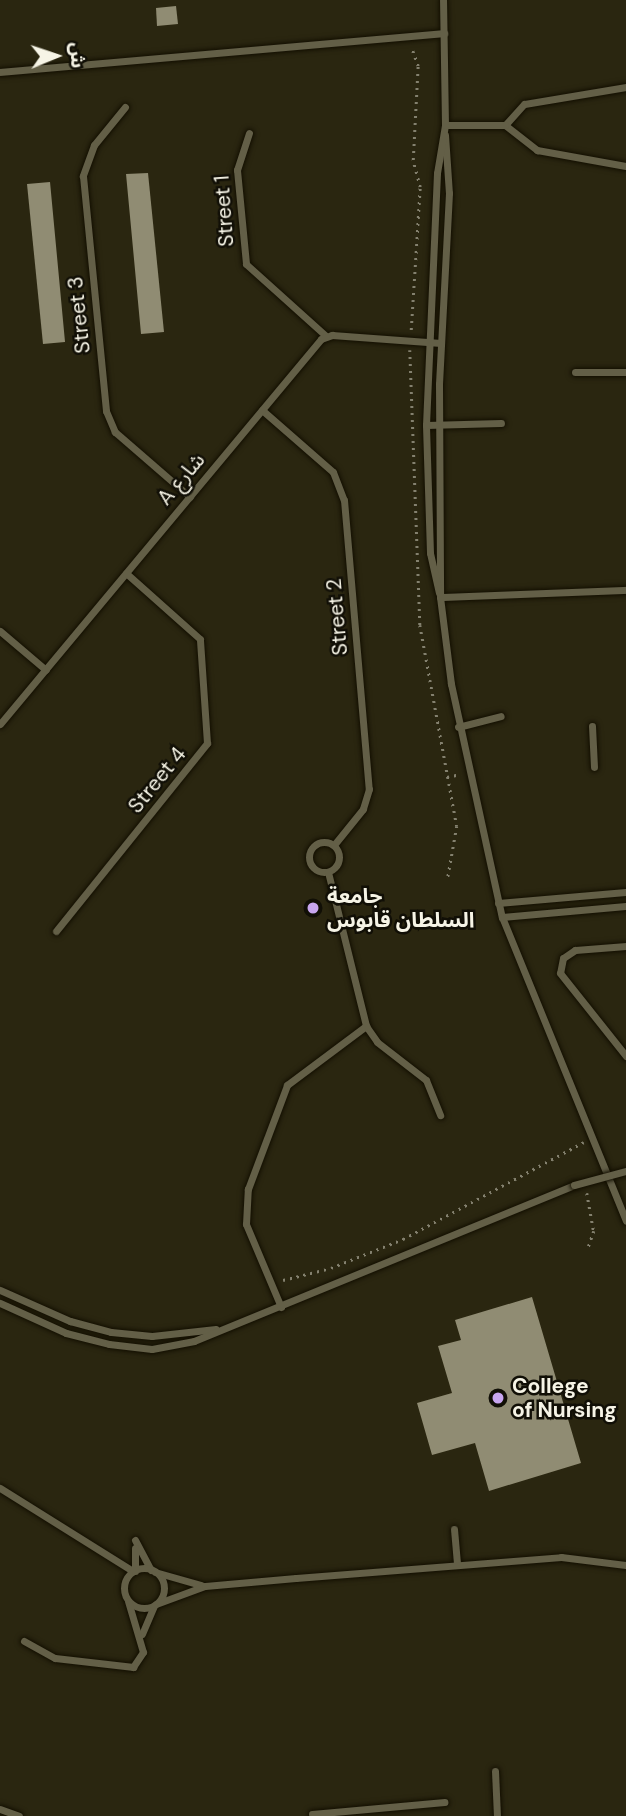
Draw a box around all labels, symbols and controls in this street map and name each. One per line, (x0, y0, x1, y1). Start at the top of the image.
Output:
north arrow (21, 21, 91, 91)
text: ش (65, 42, 90, 69)
street label: Street 1 (209, 174, 239, 248)
street label: Street 3 (62, 275, 96, 355)
street label: A شارع (152, 448, 210, 510)
street label: Street 2 (321, 577, 353, 657)
street label: Street 4 (123, 742, 191, 818)
place label: جامعة السلطان قابوس (327, 883, 474, 933)
marker: جامعة السلطان قابوس (305, 900, 321, 916)
place label: College of Nursing (512, 1373, 617, 1423)
marker: College of Nursing (490, 1390, 506, 1406)

